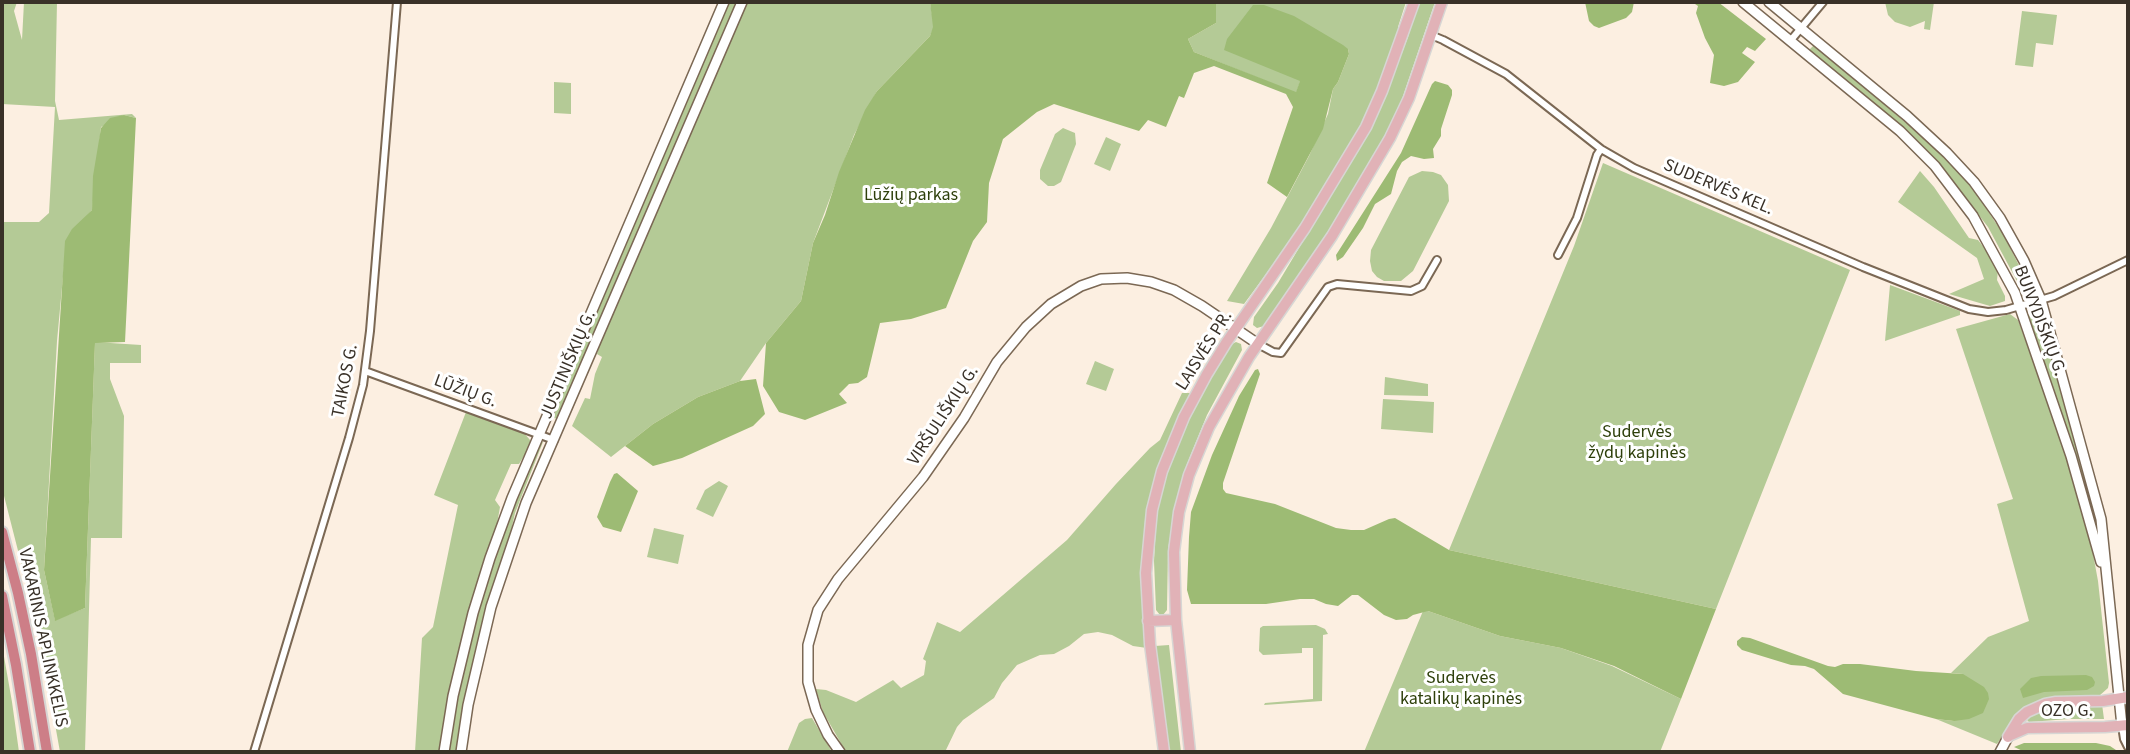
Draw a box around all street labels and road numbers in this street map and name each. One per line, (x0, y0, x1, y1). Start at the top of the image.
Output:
street label: SUDERVĖS KEL. (1660, 155, 1776, 221)
street label: BUIVYDIŠKIŲ G. (2008, 263, 2070, 379)
street label: LAISVĖS PR. (1172, 307, 1238, 395)
street label: JUSTINIŠKIŲ G. (536, 308, 602, 422)
street label: TAIKOS G. (328, 342, 364, 420)
street label: VIRŠULIŠKIŲ G. (904, 362, 984, 470)
street label: LŪŽIŲ G. (431, 371, 499, 413)
street label: VAKARINIS APLINKKELIS (13, 547, 71, 729)
street label: OZO G. (2041, 701, 2093, 723)

